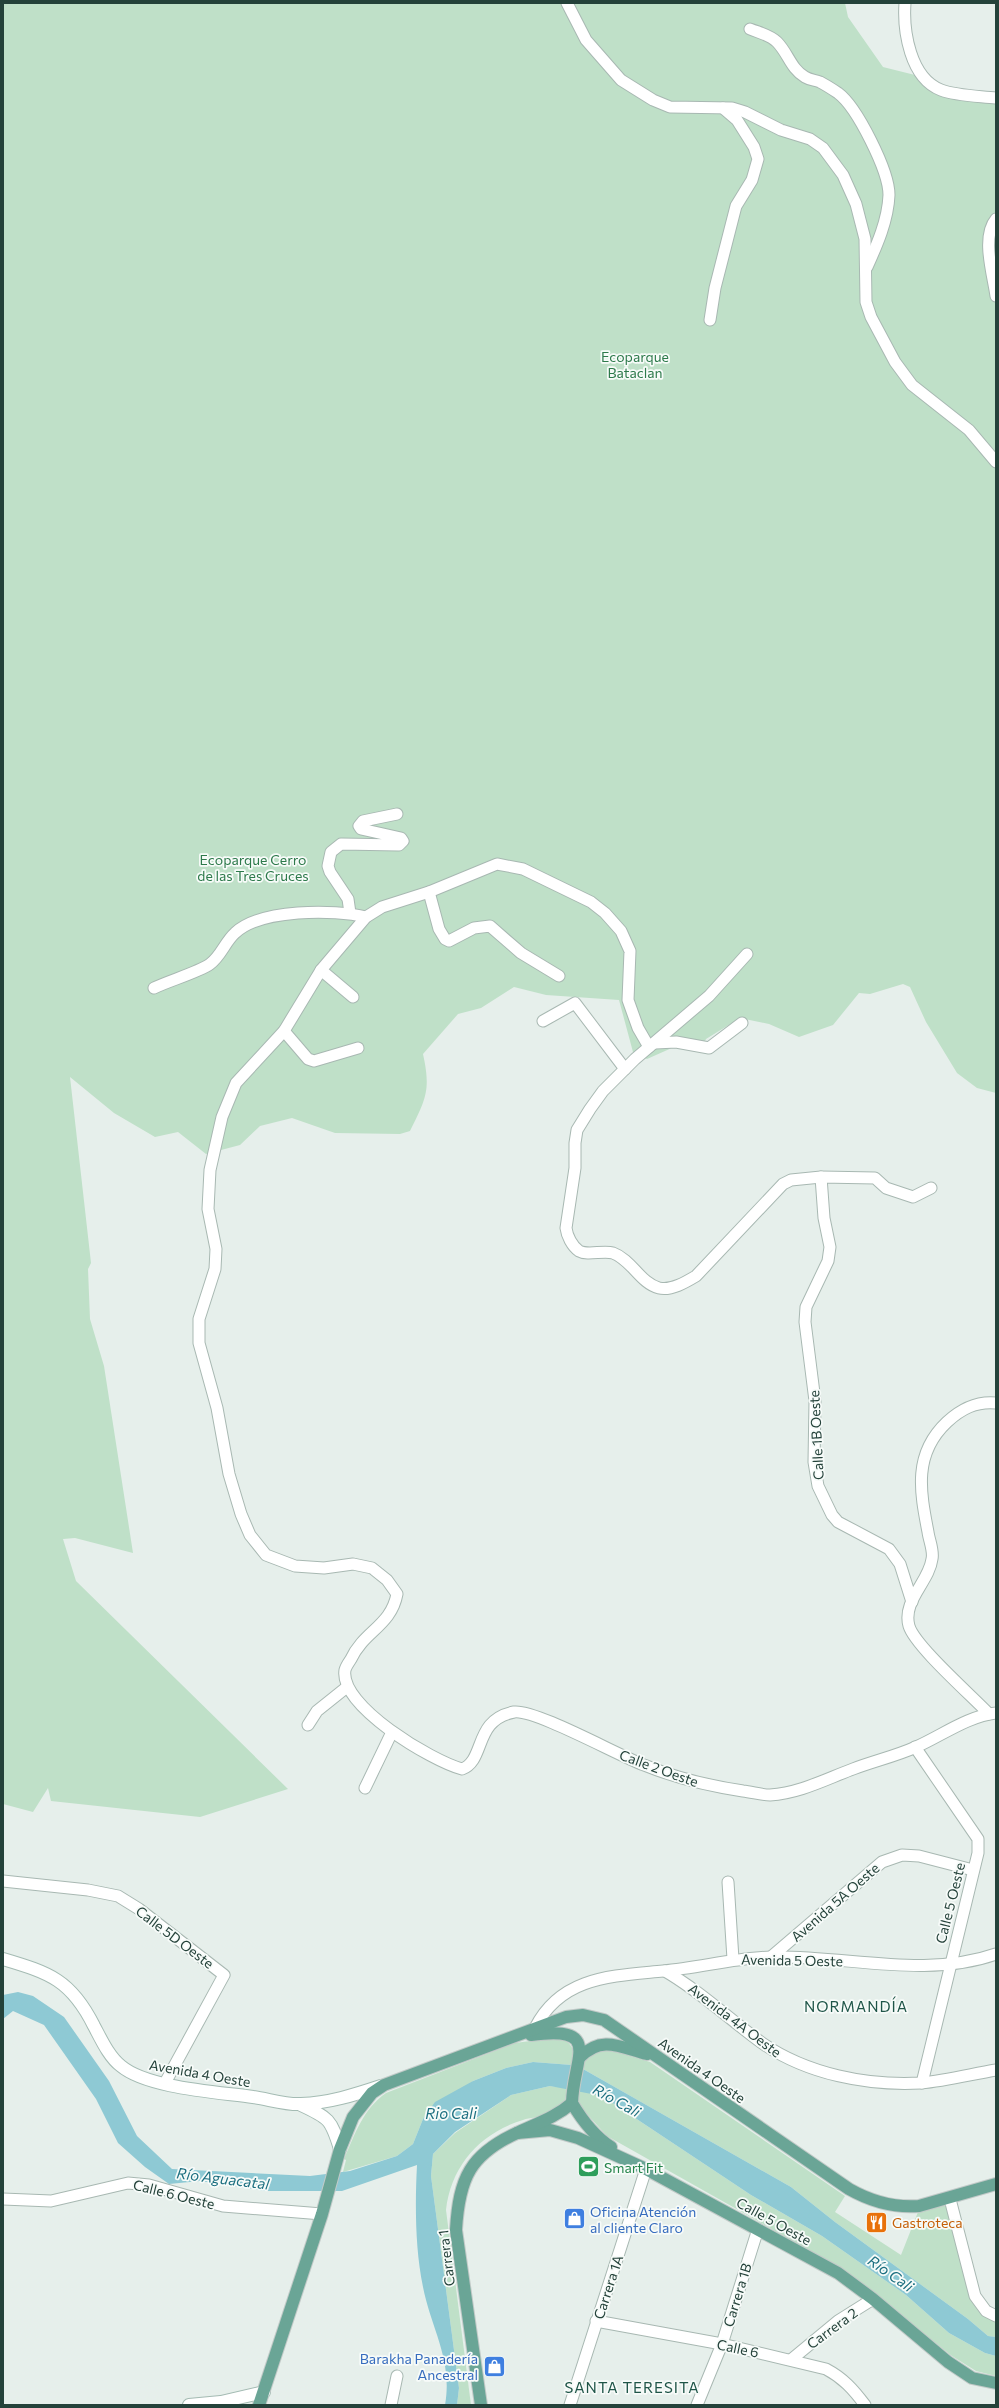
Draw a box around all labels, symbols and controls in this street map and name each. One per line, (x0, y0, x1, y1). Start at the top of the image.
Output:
park label: Ecoparque Bataclan (601, 348, 669, 381)
park label: Ecoparque Cerro de las Tres Cruces (197, 851, 309, 884)
street label: Calle 1B Oeste (805, 1390, 827, 1480)
street label: Calle 2 Oeste (617, 1746, 701, 1790)
street label: Avenida 5A Oeste (787, 1859, 883, 1945)
street label: Calle 5 Oeste (932, 1861, 968, 1945)
street label: Calle 5D Oeste (133, 1902, 217, 1972)
street label: Avenida 5 Oeste (741, 1951, 843, 1969)
street label: Avenida 4A Oeste (685, 1979, 785, 2061)
district label: NORMANDÍA (804, 1996, 908, 2015)
street label: Avenida 4 Oeste (655, 2034, 749, 2106)
street label: Avenida 4 Oeste (148, 2056, 252, 2090)
water label: Río Cali (590, 2080, 645, 2121)
water label: Rio Cali (425, 2104, 478, 2122)
sports icon: Smart Fit (575, 2154, 601, 2180)
place label: Smart Fit (604, 2159, 663, 2176)
water label: Río Aguacatal (176, 2163, 272, 2193)
street label: Calle 6 Oeste (131, 2176, 217, 2212)
street label: Calle 5 Oeste (734, 2193, 814, 2249)
place label: Oficina Atención al cliente Claro (590, 2203, 696, 2236)
shop icon: Oficina Atención al cliente Claro (562, 2206, 588, 2232)
restaurant icon: Gastroteca (863, 2209, 889, 2235)
place label: Gastroteca (892, 2214, 963, 2231)
street label: Carrera 1 (434, 2229, 458, 2287)
water label: Río Cali (865, 2251, 918, 2296)
street label: Carrera 1A (590, 2253, 626, 2321)
street label: Carrera 1B (719, 2261, 755, 2329)
street label: Carrera 2 (803, 2304, 861, 2352)
street label: Calle 6 (715, 2335, 761, 2361)
place label: Barakha Panadería Ancestral (360, 2350, 478, 2383)
shop icon: Barakha Panadería Ancestral (481, 2353, 507, 2379)
district label: SANTA TERESITA (564, 2378, 700, 2396)

